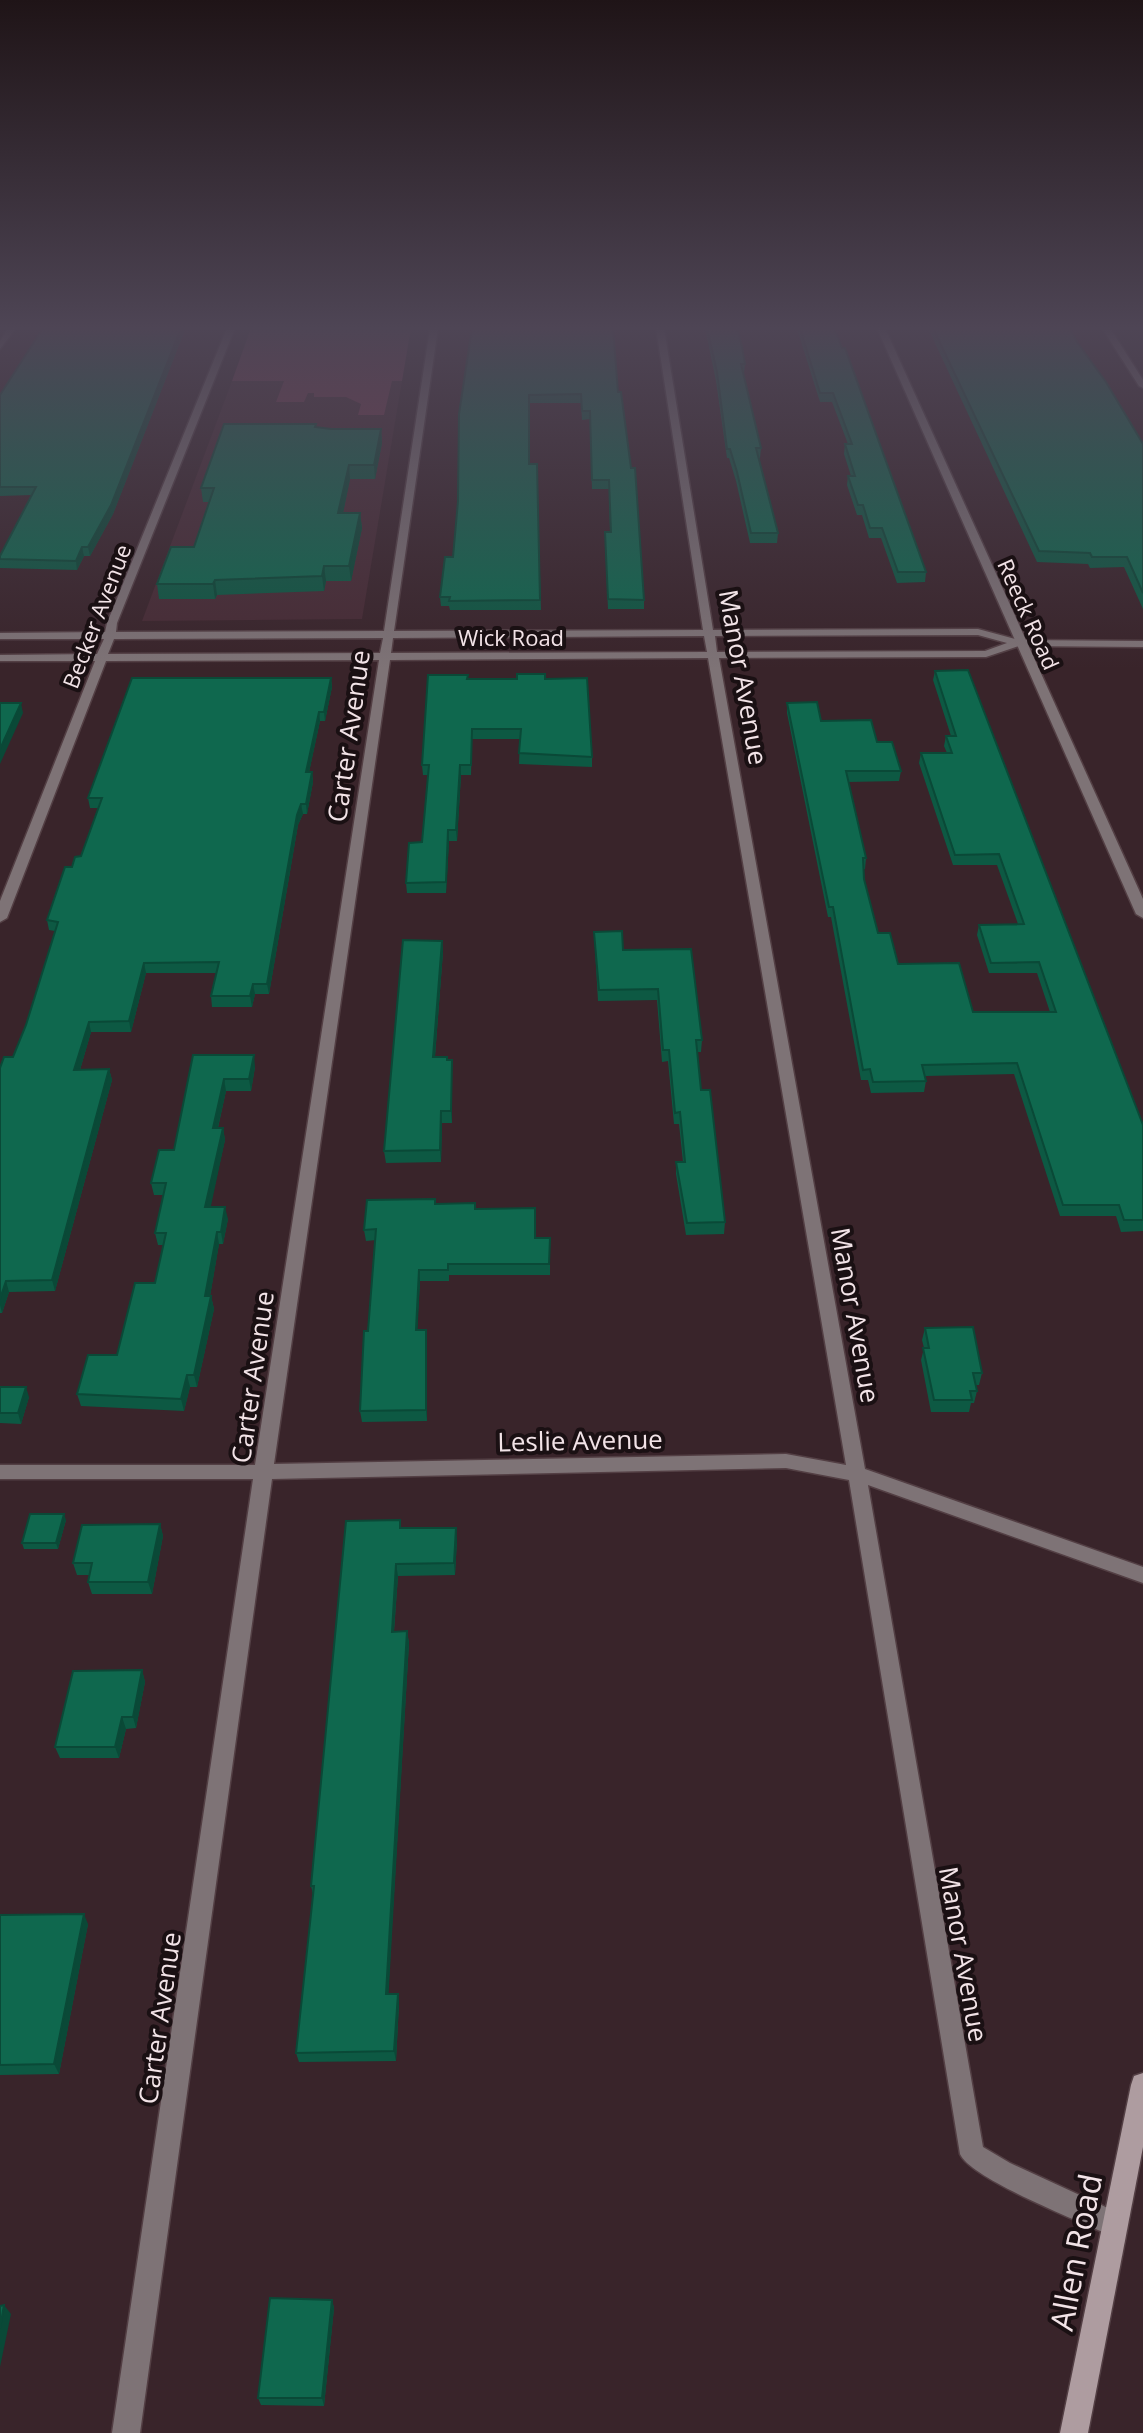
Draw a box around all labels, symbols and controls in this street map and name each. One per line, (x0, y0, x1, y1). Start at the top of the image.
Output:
street label: Becker Avenue (55, 540, 137, 692)
street label: Reeck Road (991, 554, 1067, 674)
street label: Manor Avenue (711, 587, 777, 767)
street label: Wick Road (458, 622, 564, 652)
street label: Carter Avenue (318, 648, 378, 824)
street label: Manor Avenue (823, 1225, 889, 1405)
street label: Carter Avenue (222, 1289, 282, 1465)
street label: Leslie Avenue (497, 1421, 663, 1459)
street label: Manor Avenue (931, 1864, 997, 2044)
street label: Carter Avenue (129, 1930, 189, 2106)
street label: Allen Road (1039, 2170, 1111, 2334)

